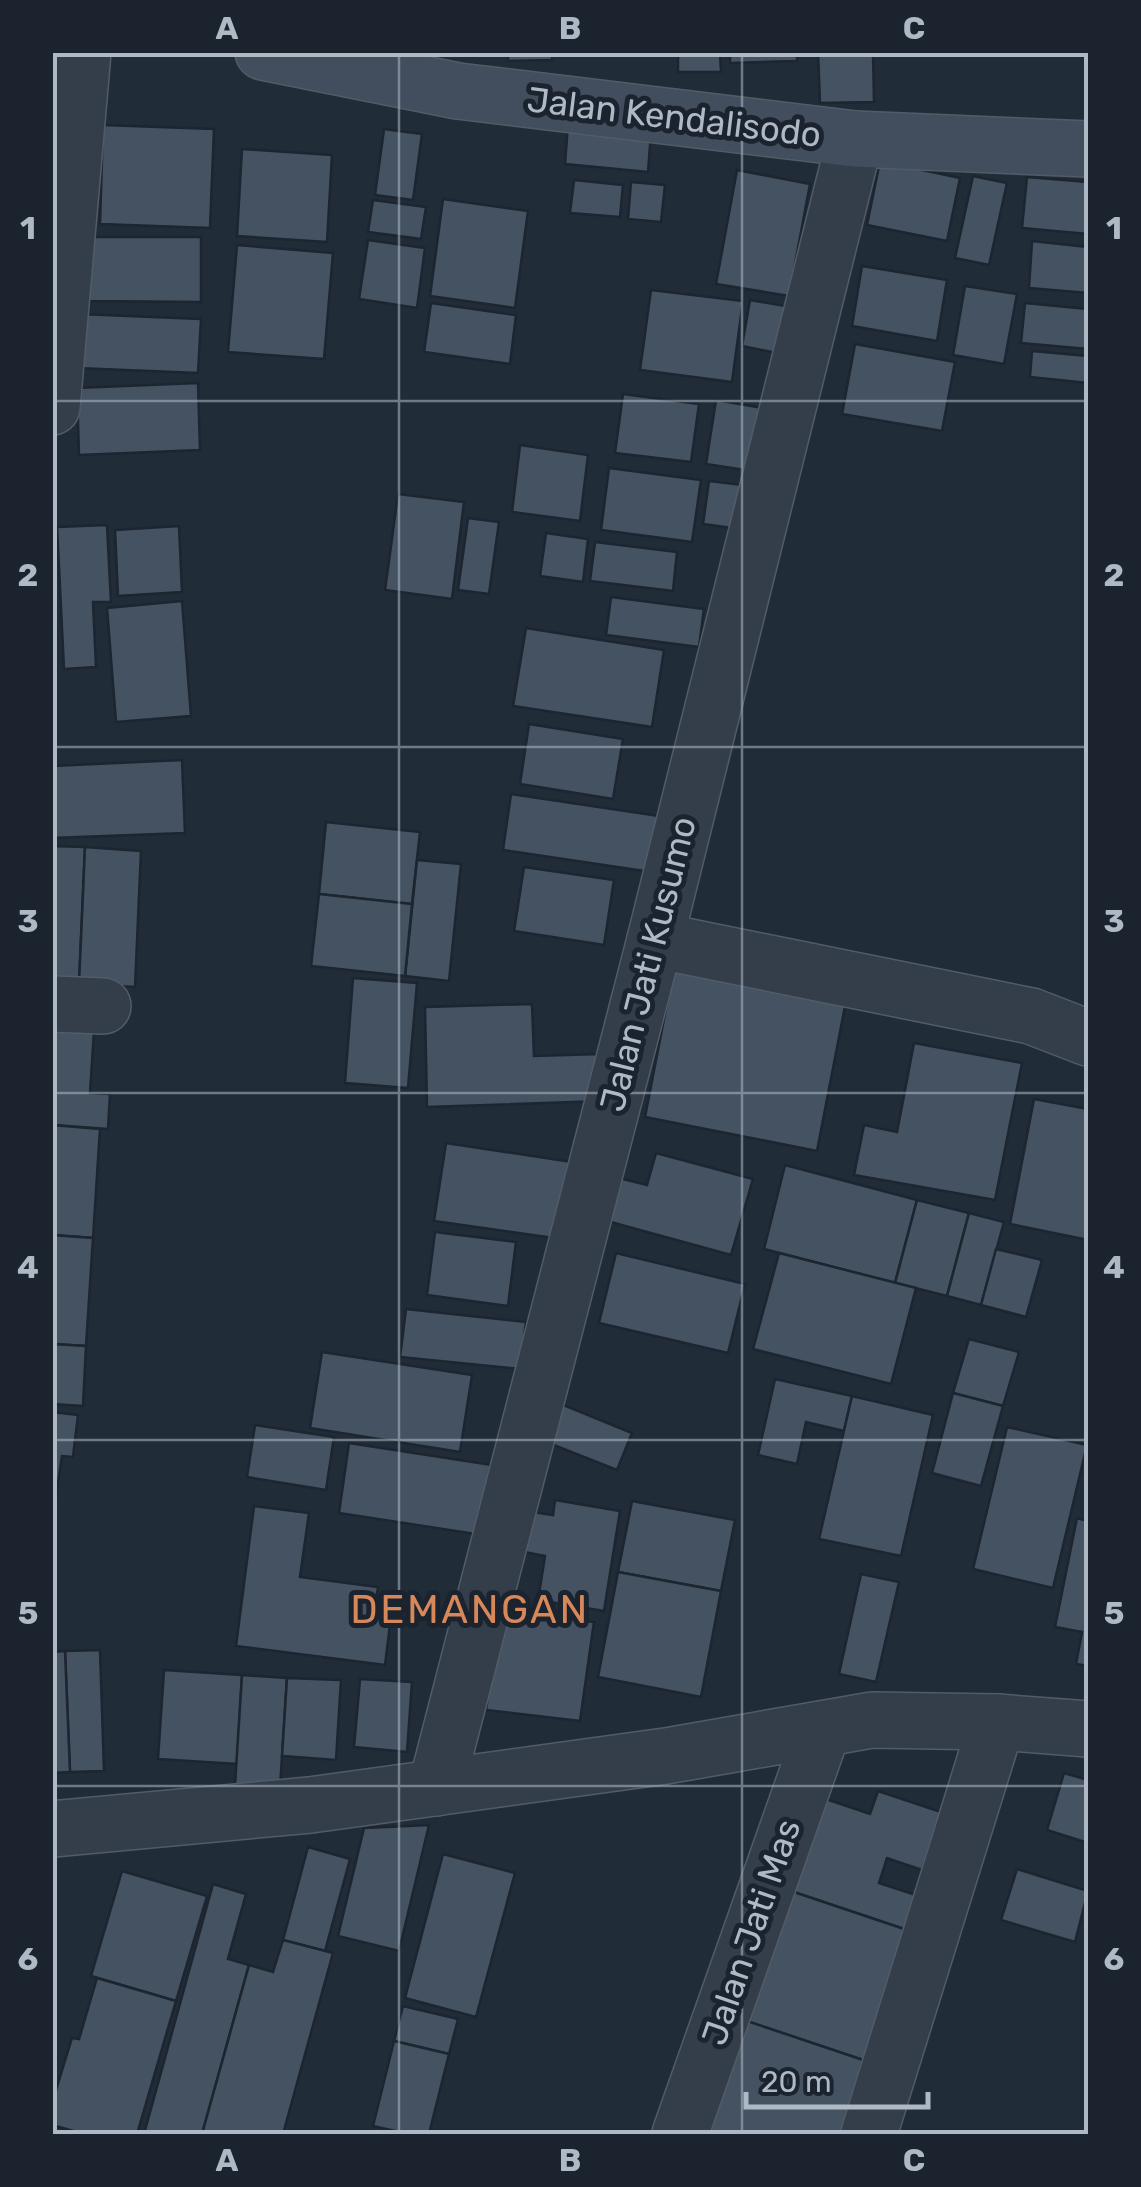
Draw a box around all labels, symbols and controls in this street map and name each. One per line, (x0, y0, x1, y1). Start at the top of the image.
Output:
text: A (216, 9, 239, 47)
text: B (559, 9, 581, 47)
text: C (903, 9, 925, 47)
street label: Jalan Kendalisodo (525, 78, 823, 156)
text: 1 (20, 209, 36, 247)
text: 1 (1106, 209, 1122, 247)
text: 2 (18, 556, 38, 594)
text: 2 (1104, 556, 1124, 594)
street label: Jalan Jati Kusumo (591, 812, 705, 1116)
text: 3 (17, 902, 39, 940)
text: 3 (1103, 902, 1125, 940)
text: 4 (17, 1248, 39, 1286)
text: 4 (1103, 1248, 1125, 1286)
district label: DEMANGAN (350, 1586, 590, 1633)
text: 5 (18, 1594, 38, 1632)
text: 5 (1104, 1594, 1124, 1632)
street label: Jalan Jati Mas (693, 1814, 809, 2050)
text: 6 (18, 1940, 38, 1978)
text: 6 (1104, 1940, 1124, 1978)
scale bar (746, 2047, 928, 2109)
text: 20 m (761, 2064, 832, 2100)
text: A (216, 2141, 239, 2179)
text: B (559, 2141, 581, 2179)
text: C (903, 2141, 925, 2179)

